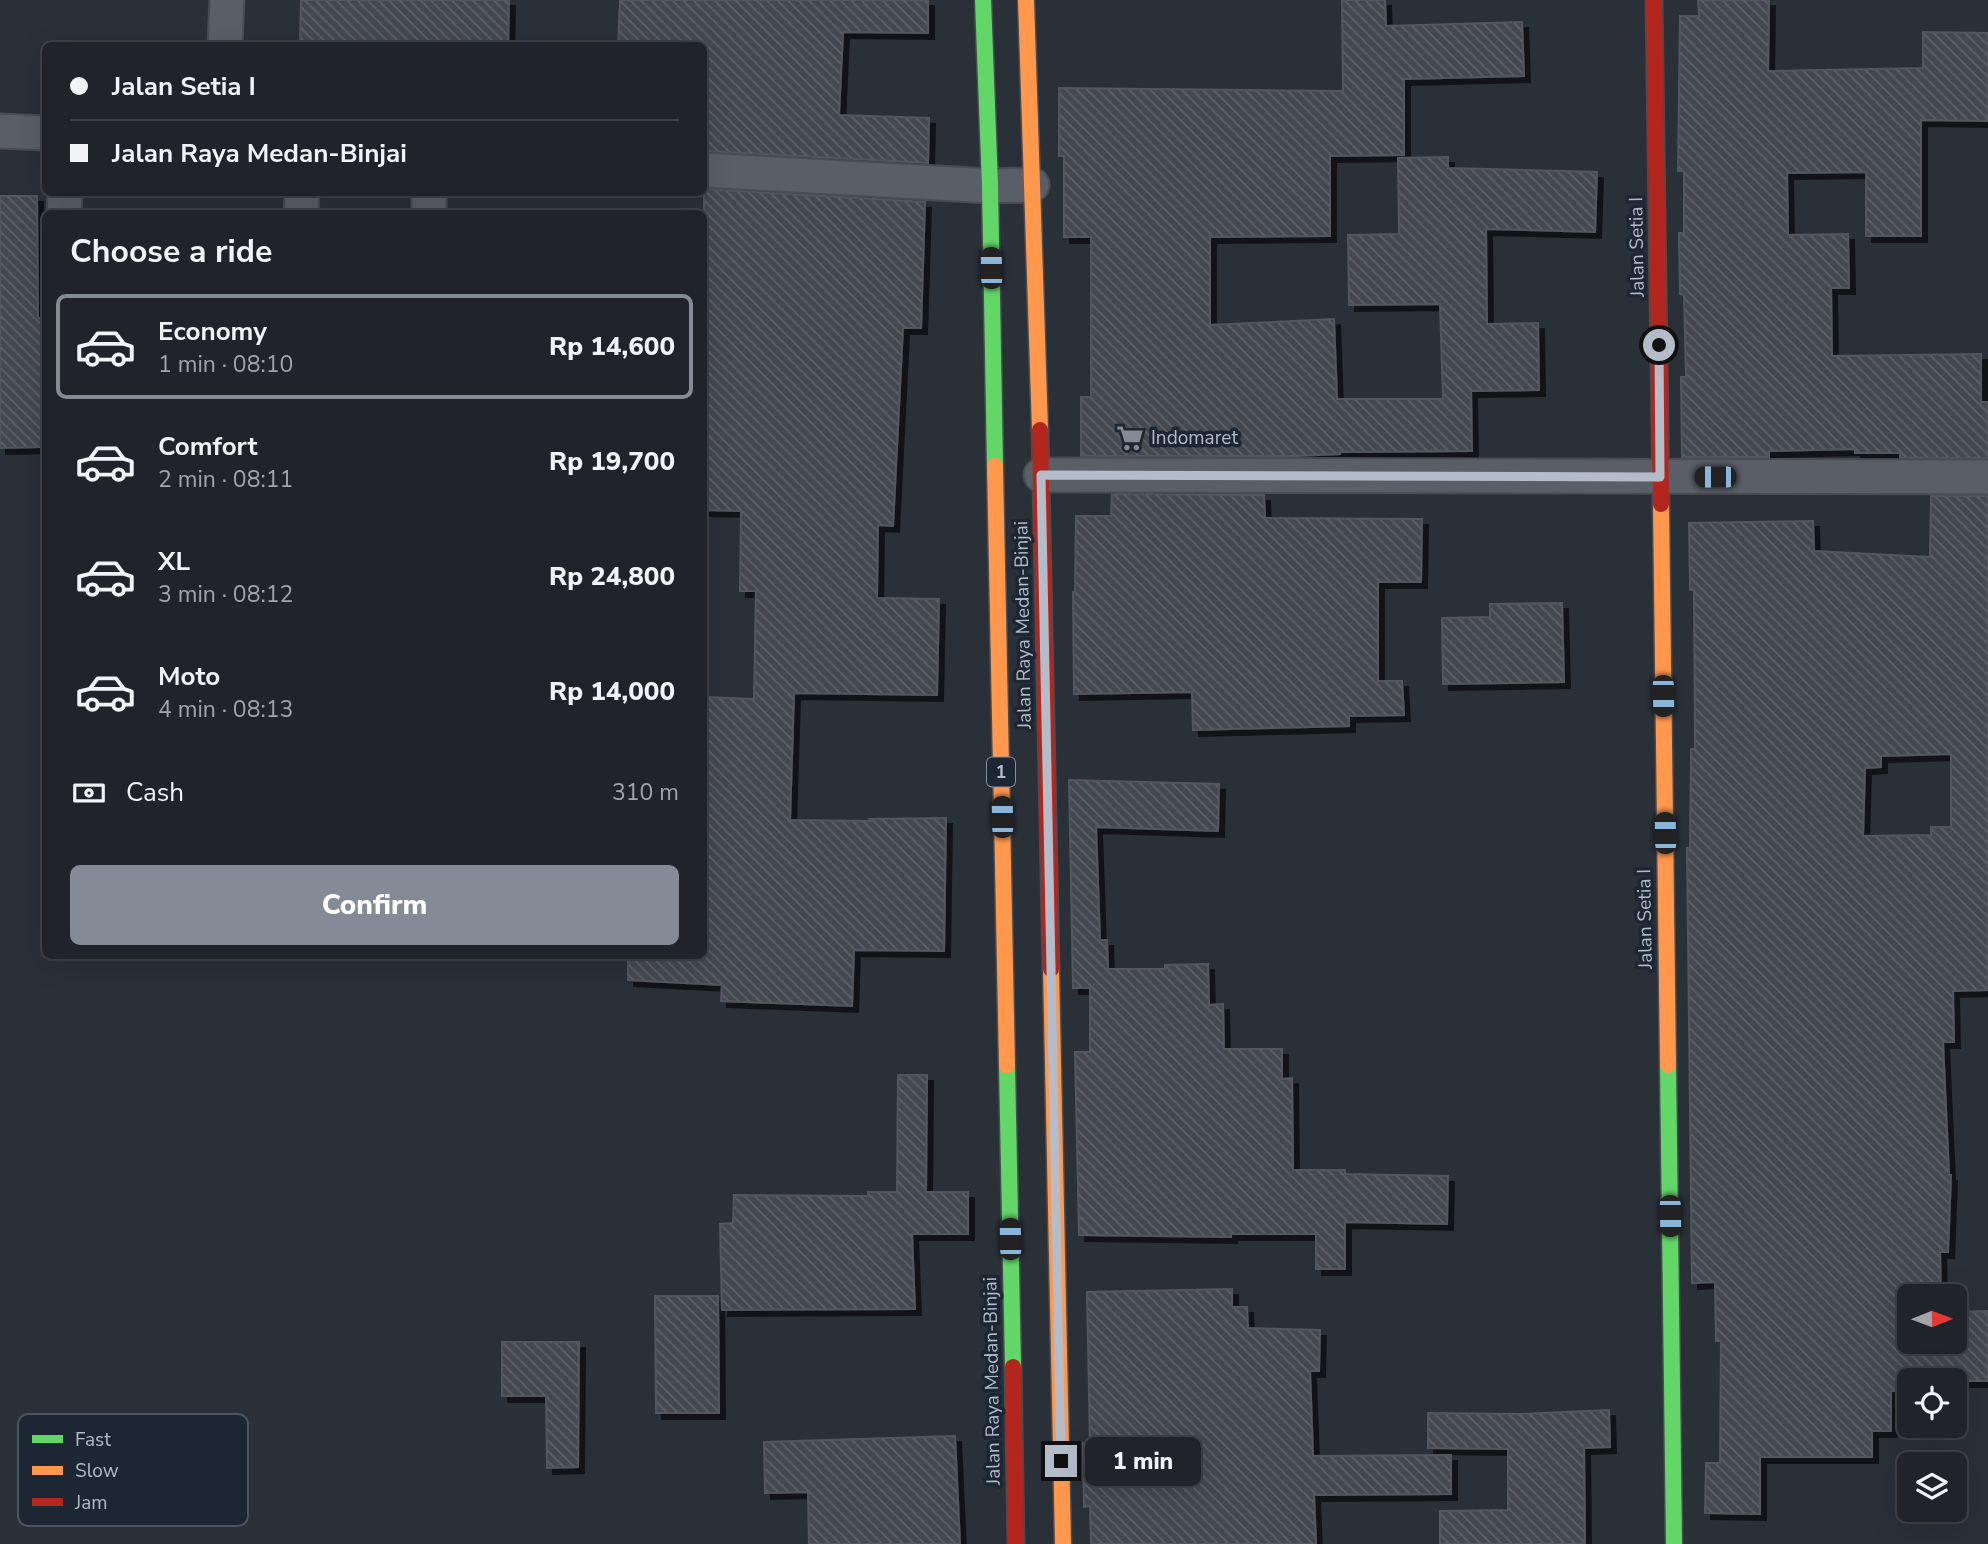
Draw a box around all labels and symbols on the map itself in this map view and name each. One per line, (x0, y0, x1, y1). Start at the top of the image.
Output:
street label: Jalan Setia I (1623, 197, 1651, 298)
car (981, 247, 1002, 289)
route start (1643, 329, 1675, 361)
supermarket icon: Indomaret (1115, 423, 1145, 453)
place label: Indomaret (1151, 425, 1238, 451)
car (1695, 467, 1737, 488)
street label: Jalan Raya Medan-Binjai (1008, 521, 1038, 730)
car (1653, 675, 1674, 717)
road number: 1 (987, 758, 1015, 786)
car (992, 796, 1013, 838)
car (1655, 812, 1676, 854)
street label: Jalan Setia I (1631, 869, 1659, 970)
car (1660, 1195, 1681, 1237)
car (1000, 1218, 1021, 1260)
street label: Jalan Raya Medan-Binjai (977, 1277, 1007, 1486)
north arrow (1897, 1284, 1967, 1354)
legend (18, 1414, 248, 1526)
text: Fast (75, 1427, 111, 1453)
callout: 1 min (1086, 1436, 1201, 1486)
route end (1045, 1445, 1077, 1477)
text: Slow (75, 1458, 119, 1484)
text: Jam (74, 1490, 108, 1516)

